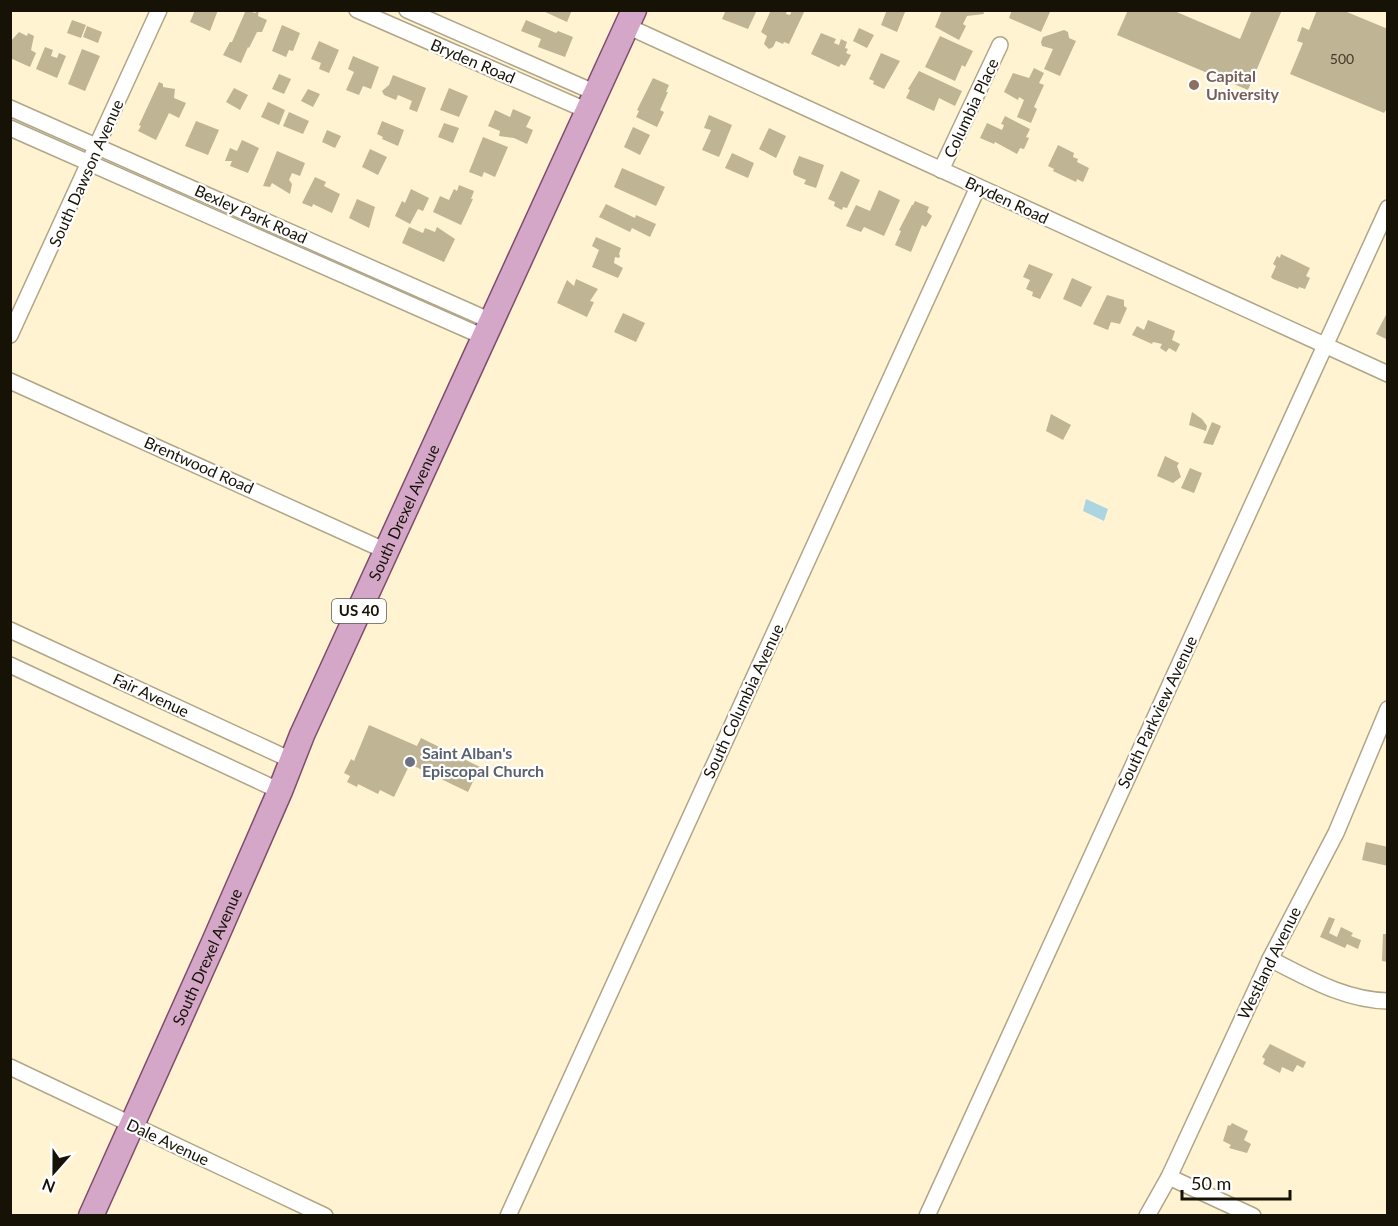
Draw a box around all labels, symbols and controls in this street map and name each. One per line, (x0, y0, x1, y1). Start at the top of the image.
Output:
street label: Bryden Road (428, 34, 518, 87)
house number: 500 (1330, 50, 1354, 67)
street label: Columbia Place (939, 55, 1002, 161)
place label: Capital University (1206, 66, 1279, 103)
marker: Capital University (1187, 78, 1201, 92)
street label: South Dawson Avenue (44, 96, 127, 249)
street label: Bryden Road (962, 172, 1052, 227)
street label: Bexley Park Road (192, 180, 310, 247)
street label: Brentwood Road (142, 432, 257, 497)
street label: South Drexel Avenue (364, 441, 443, 583)
road number: US 40 (332, 599, 386, 623)
street label: South Columbia Avenue (698, 621, 787, 781)
street label: South Parkview Avenue (1113, 633, 1200, 791)
street label: Fair Avenue (110, 669, 192, 720)
place label: Saint Alban's Episcopal Church (422, 743, 544, 780)
marker: Saint Alban's Episcopal Church (403, 755, 417, 769)
street label: South Drexel Avenue (168, 885, 245, 1028)
street label: Westland Avenue (1233, 903, 1304, 1022)
street label: Dale Avenue (124, 1114, 212, 1169)
north arrow (24, 1142, 84, 1202)
scale bar (1182, 1163, 1290, 1201)
text: 50 m (1191, 1172, 1231, 1194)
text: N (39, 1175, 58, 1198)

